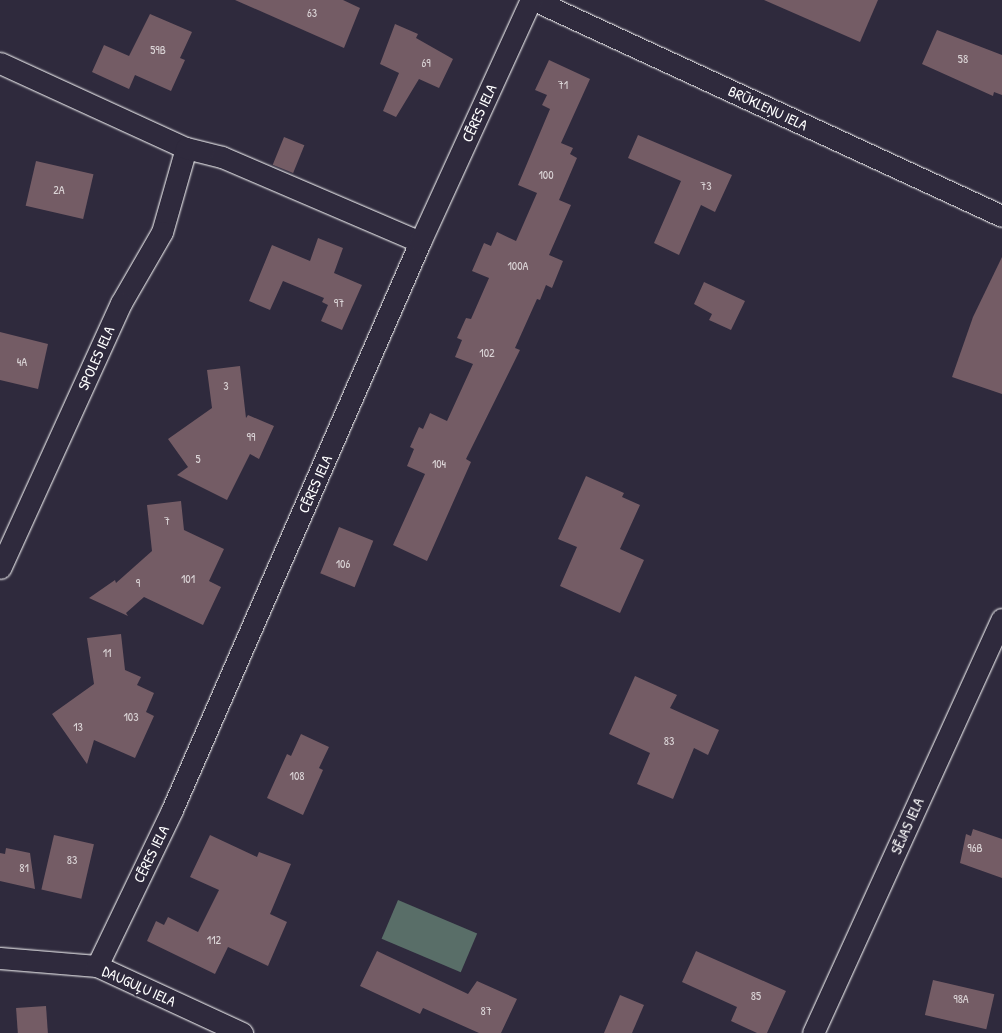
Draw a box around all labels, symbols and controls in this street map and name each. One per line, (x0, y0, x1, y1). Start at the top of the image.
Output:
house number: 63 (307, 6, 317, 20)
house number: 59B (150, 43, 166, 57)
house number: 58 (958, 52, 968, 66)
house number: 69 (421, 56, 431, 70)
house number: 71 (558, 78, 568, 92)
street label: CĒRES IELA (458, 81, 500, 145)
street label: BRŪKLEŅU IELA (725, 82, 811, 134)
house number: 100 (538, 168, 554, 182)
house number: 73 (700, 179, 712, 193)
house number: 2A (53, 183, 65, 197)
house number: 100A (508, 259, 528, 273)
house number: 97 (334, 296, 344, 310)
street label: SPOLES IELA (74, 323, 118, 393)
house number: 102 (479, 346, 495, 360)
house number: 4A (17, 355, 27, 369)
house number: 3 (223, 379, 229, 393)
house number: 99 (247, 430, 255, 444)
house number: 5 (195, 452, 201, 466)
street label: CĒRES IELA (294, 452, 336, 516)
house number: 104 (432, 457, 446, 471)
house number: 7 (164, 514, 170, 528)
house number: 106 (336, 557, 350, 571)
house number: 101 (181, 572, 195, 586)
house number: 9 (136, 576, 140, 590)
house number: 11 (103, 646, 111, 660)
house number: 103 (123, 710, 139, 724)
house number: 13 (73, 720, 83, 734)
house number: 83 (664, 734, 674, 748)
house number: 108 (290, 769, 304, 783)
street label: SĒJAS IELA (887, 795, 927, 857)
street label: CĒRES IELA (129, 822, 173, 886)
house number: 96B (967, 841, 983, 855)
house number: 83 (67, 853, 77, 867)
house number: 81 (19, 861, 29, 875)
house number: 112 (207, 933, 221, 947)
street label: DAUGUĻU IELA (99, 962, 179, 1010)
house number: 85 (751, 989, 761, 1003)
house number: 98A (953, 992, 969, 1006)
house number: 87 (480, 1004, 492, 1018)

